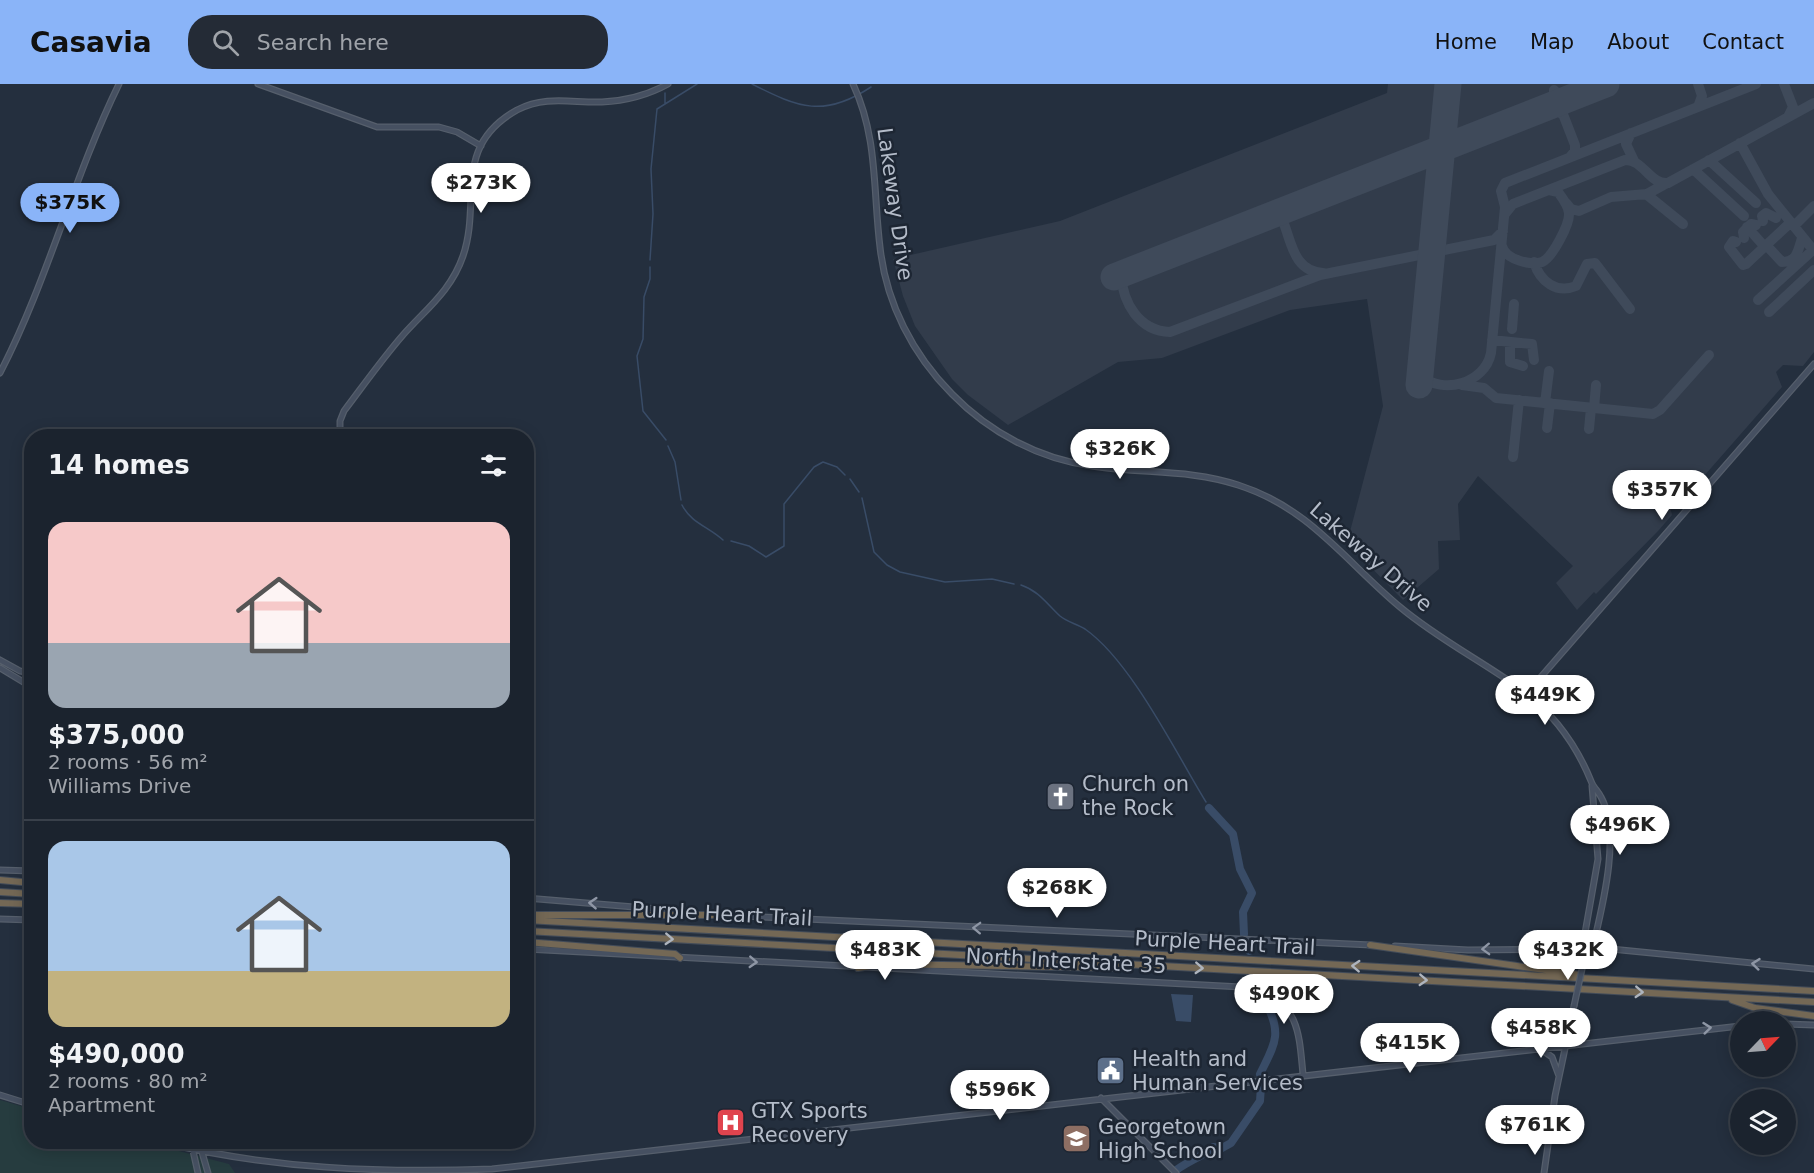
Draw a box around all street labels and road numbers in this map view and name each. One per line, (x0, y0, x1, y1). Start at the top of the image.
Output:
street label: Lakeway Drive (872, 126, 918, 282)
street label: Lakeway Drive (1305, 497, 1437, 617)
street label: Purple Heart Trail (631, 897, 813, 931)
street label: Purple Heart Trail (1134, 926, 1316, 960)
street label: North Interstate 35 (965, 944, 1167, 978)

